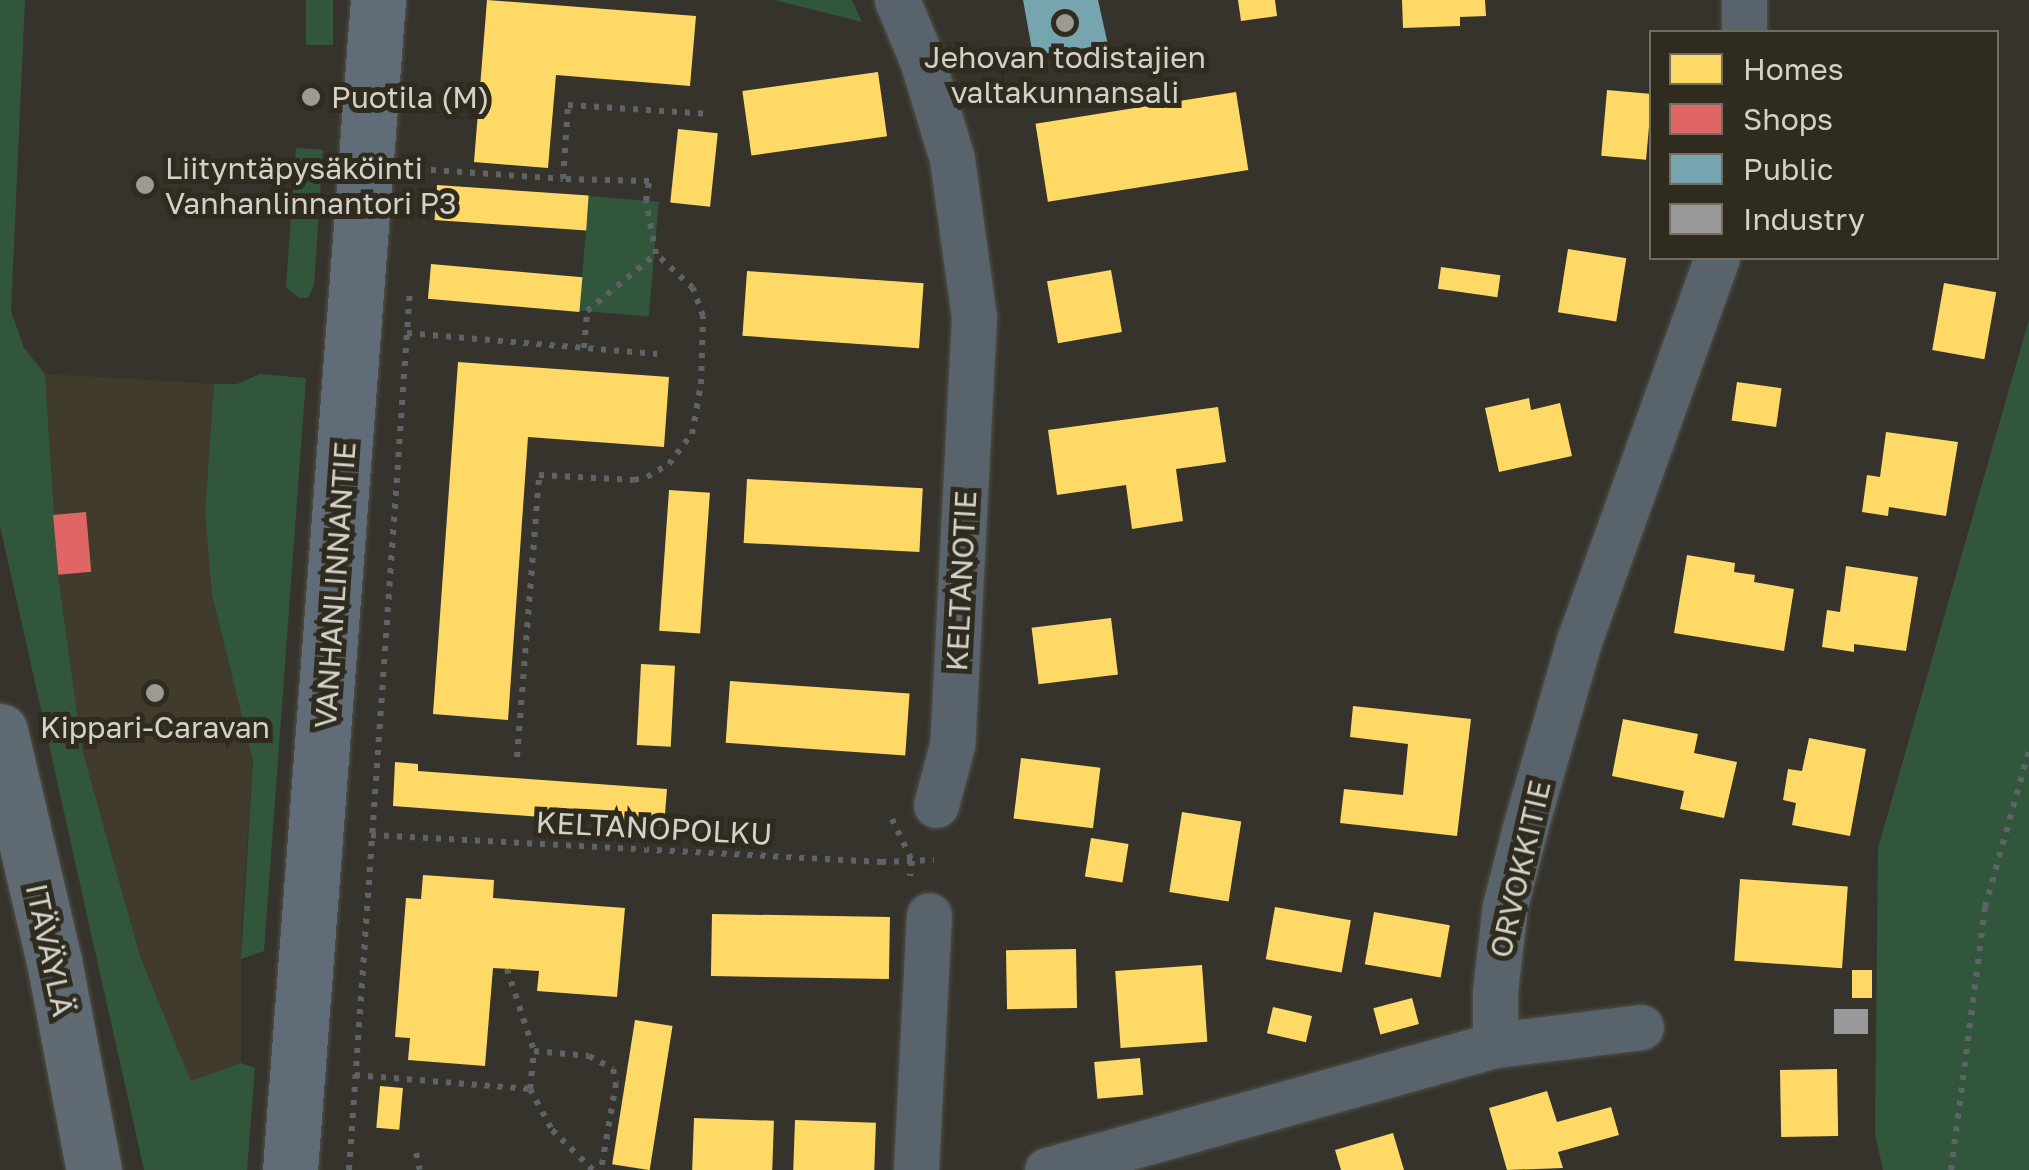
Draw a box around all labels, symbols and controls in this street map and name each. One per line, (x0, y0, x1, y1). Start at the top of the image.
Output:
marker: Jehovan todistajien valtakunnansali (1054, 12, 1076, 34)
legend (1649, 30, 1999, 260)
place label: Jehovan todistajien valtakunnansali (924, 39, 1206, 110)
text: Homes (1743, 51, 1844, 87)
place label: Puotila (M) (331, 79, 489, 115)
marker: Puotila (M) (300, 86, 322, 108)
text: Shops (1743, 101, 1833, 137)
place label: Liityntäpysäköinti Vanhanlinnantori P3 (165, 150, 457, 220)
text: Public (1743, 151, 1833, 187)
marker: Liityntäpysäköinti Vanhanlinnantori P3 (134, 174, 156, 196)
text: Industry (1743, 201, 1865, 237)
street label: VANHANLINNANTIE (307, 440, 363, 730)
street label: KELTANOTIE (938, 490, 984, 672)
marker: Kippari-Caravan (144, 682, 166, 704)
place label: Kippari-Caravan (40, 709, 270, 745)
street label: ORVOKKITIE (1482, 777, 1558, 961)
street label: KELTANOPOLKU (535, 804, 773, 852)
street label: ITÄVÄYLÄ (18, 880, 82, 1020)

